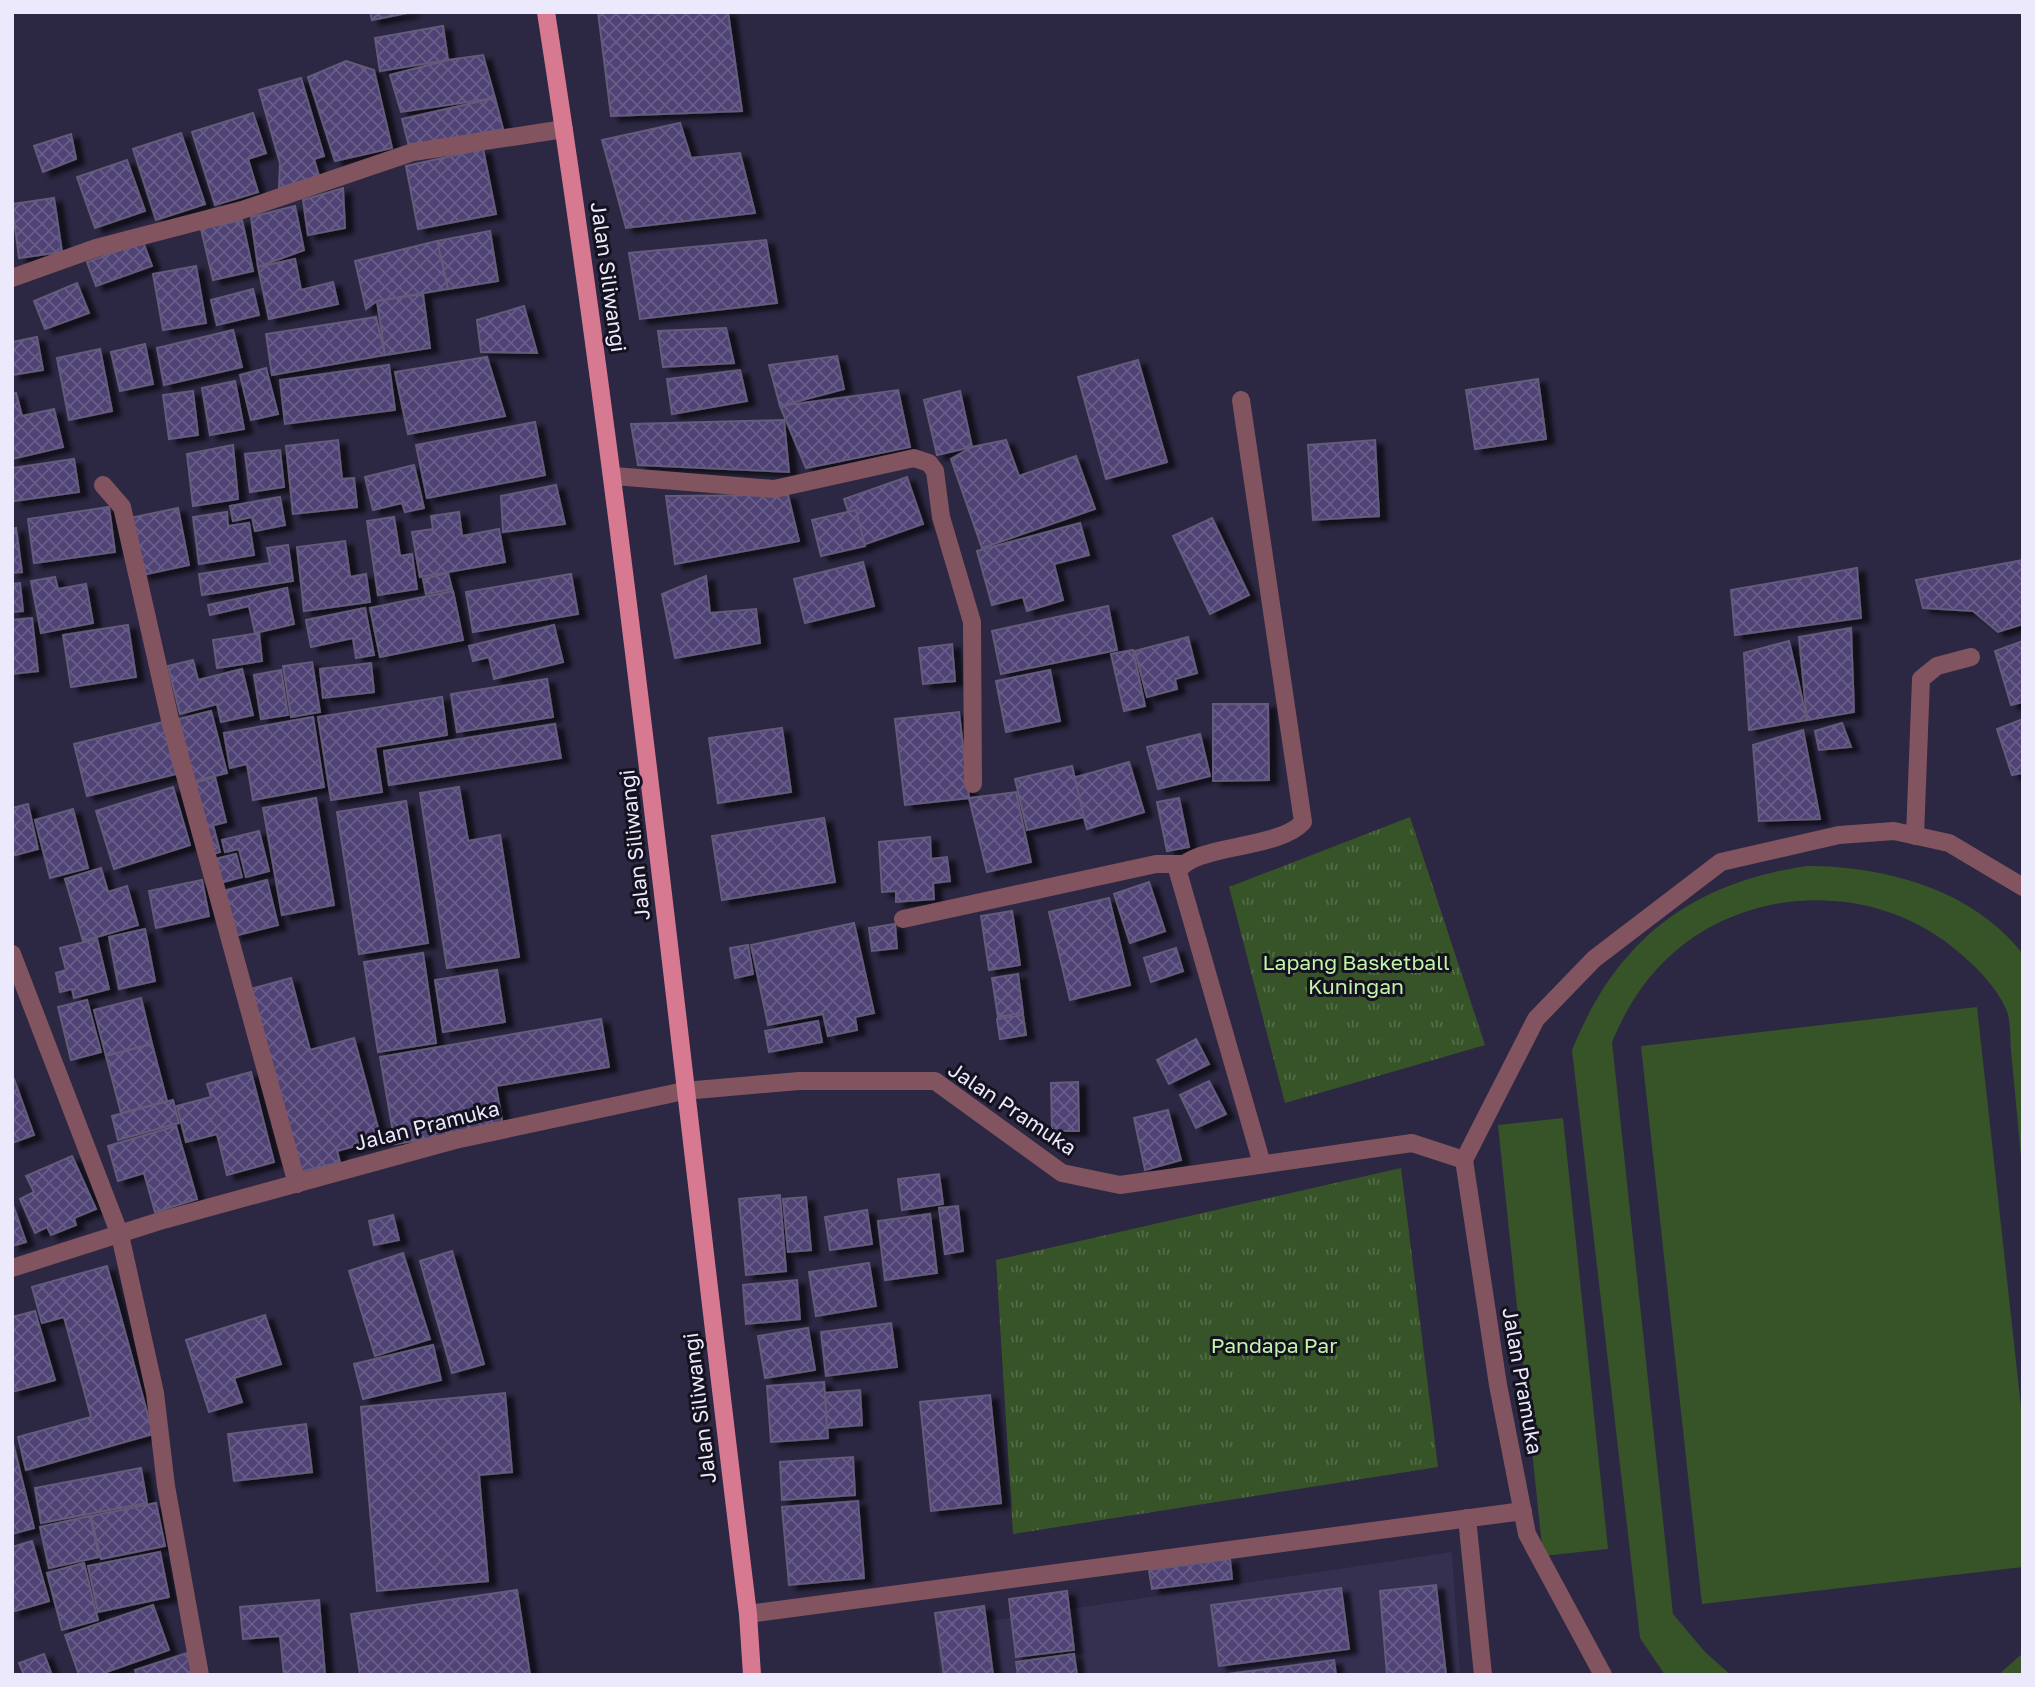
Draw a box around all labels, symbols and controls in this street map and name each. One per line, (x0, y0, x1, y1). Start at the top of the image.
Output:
street label: Jalan Siliwangi (586, 200, 632, 354)
street label: Jalan Siliwangi (613, 768, 655, 922)
park label: Lapang Basketball Kuningan (1262, 949, 1450, 999)
street label: Jalan Pramuka (944, 1056, 1081, 1161)
street label: Jalan Pramuka (351, 1094, 502, 1156)
street label: Jalan Pramuka (1497, 1305, 1549, 1456)
street label: Jalan Siliwangi (677, 1331, 721, 1485)
park label: Pandapa Par (1211, 1332, 1337, 1358)

